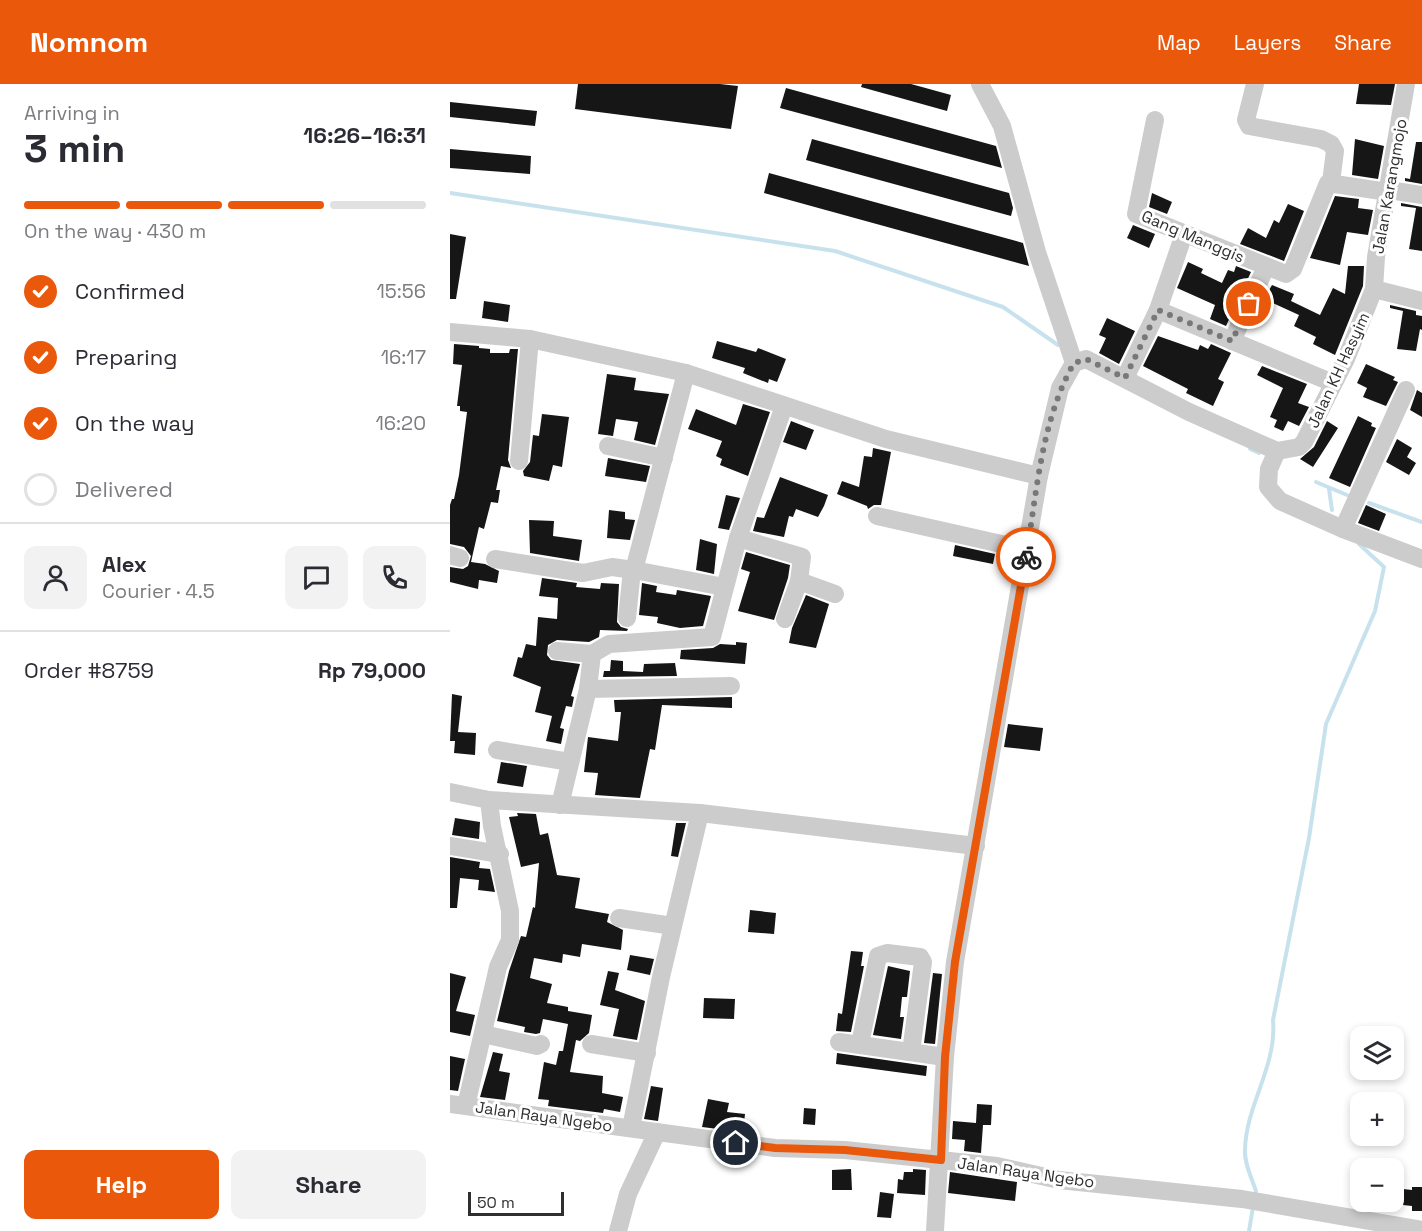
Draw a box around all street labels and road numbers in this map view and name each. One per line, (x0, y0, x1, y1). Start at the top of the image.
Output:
street label: Jalan Karangmojo (1367, 117, 1412, 255)
street label: Gang Manggis (1138, 205, 1247, 268)
street label: Jalan KH Hasyim (1302, 309, 1374, 431)
street label: Jalan Raya Ngebo (474, 1096, 614, 1137)
street label: Jalan Raya Ngebo (956, 1152, 1096, 1193)

